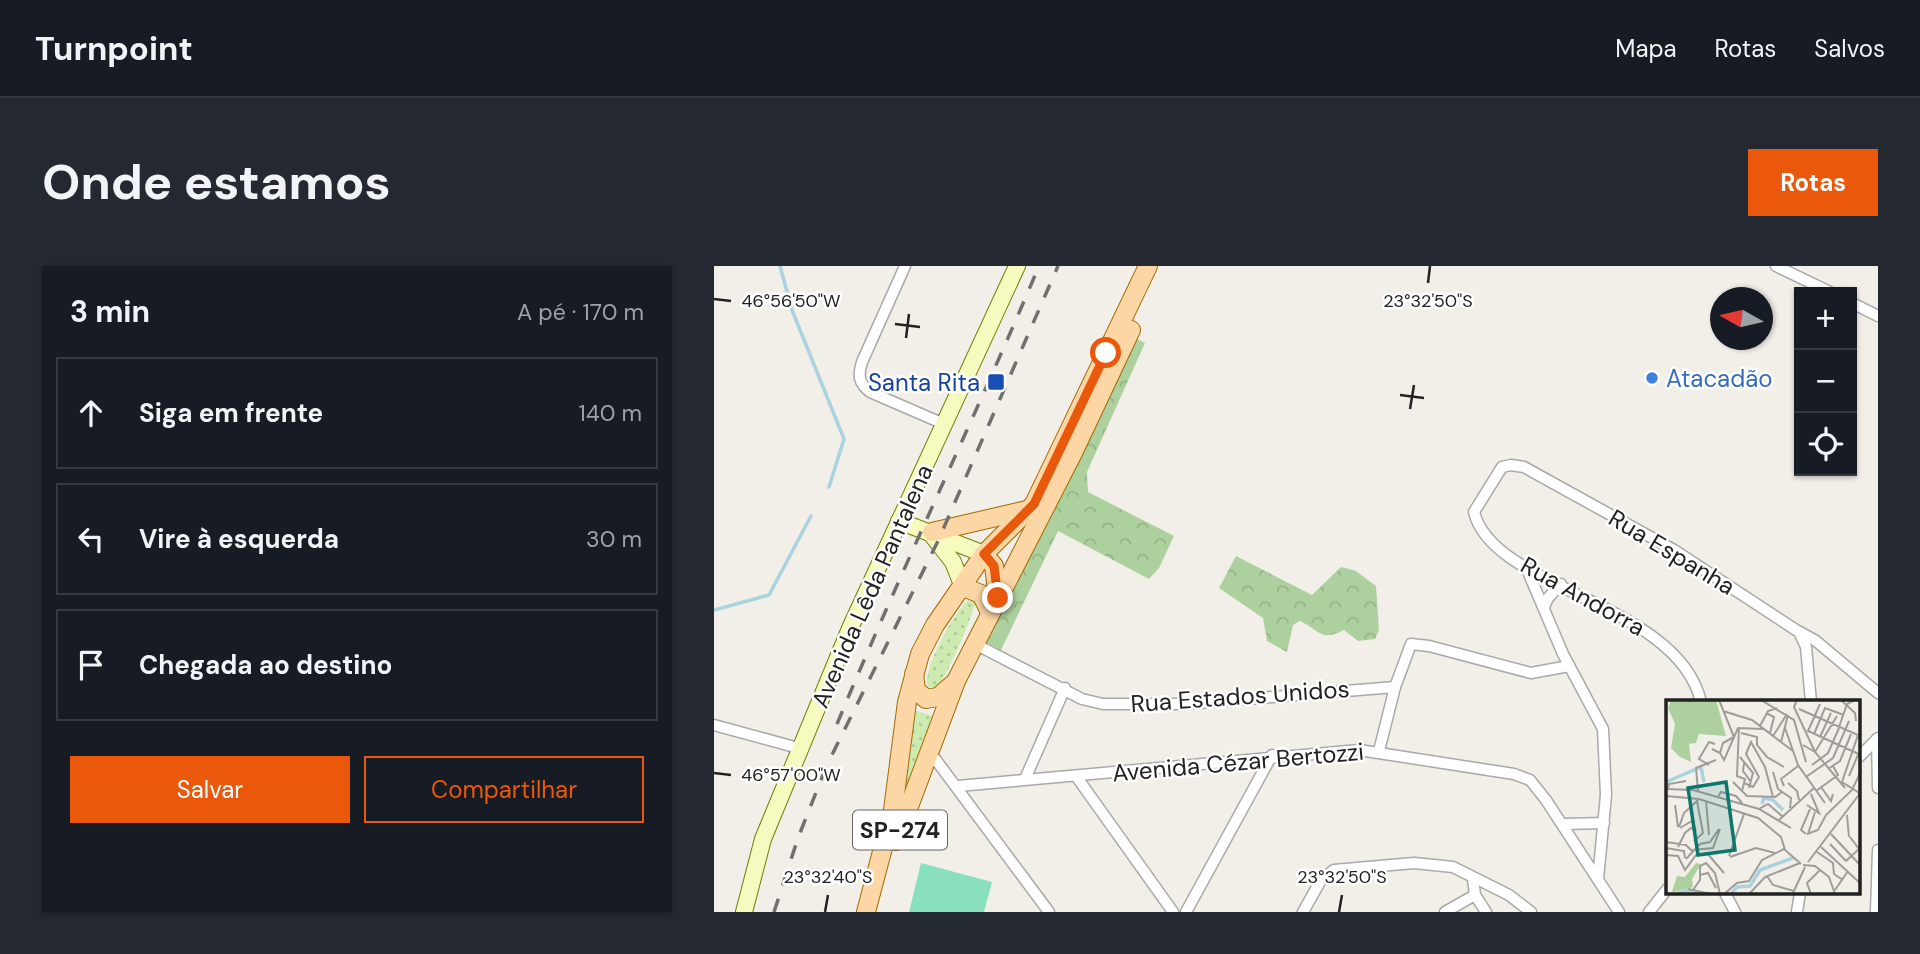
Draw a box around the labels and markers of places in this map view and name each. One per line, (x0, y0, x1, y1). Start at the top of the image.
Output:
place label: Atacadão (1666, 363, 1773, 394)
place label: Santa Rita (868, 367, 980, 398)
marker: Atacadão (1644, 370, 1660, 386)
marker: Santa Rita (986, 372, 1006, 392)

